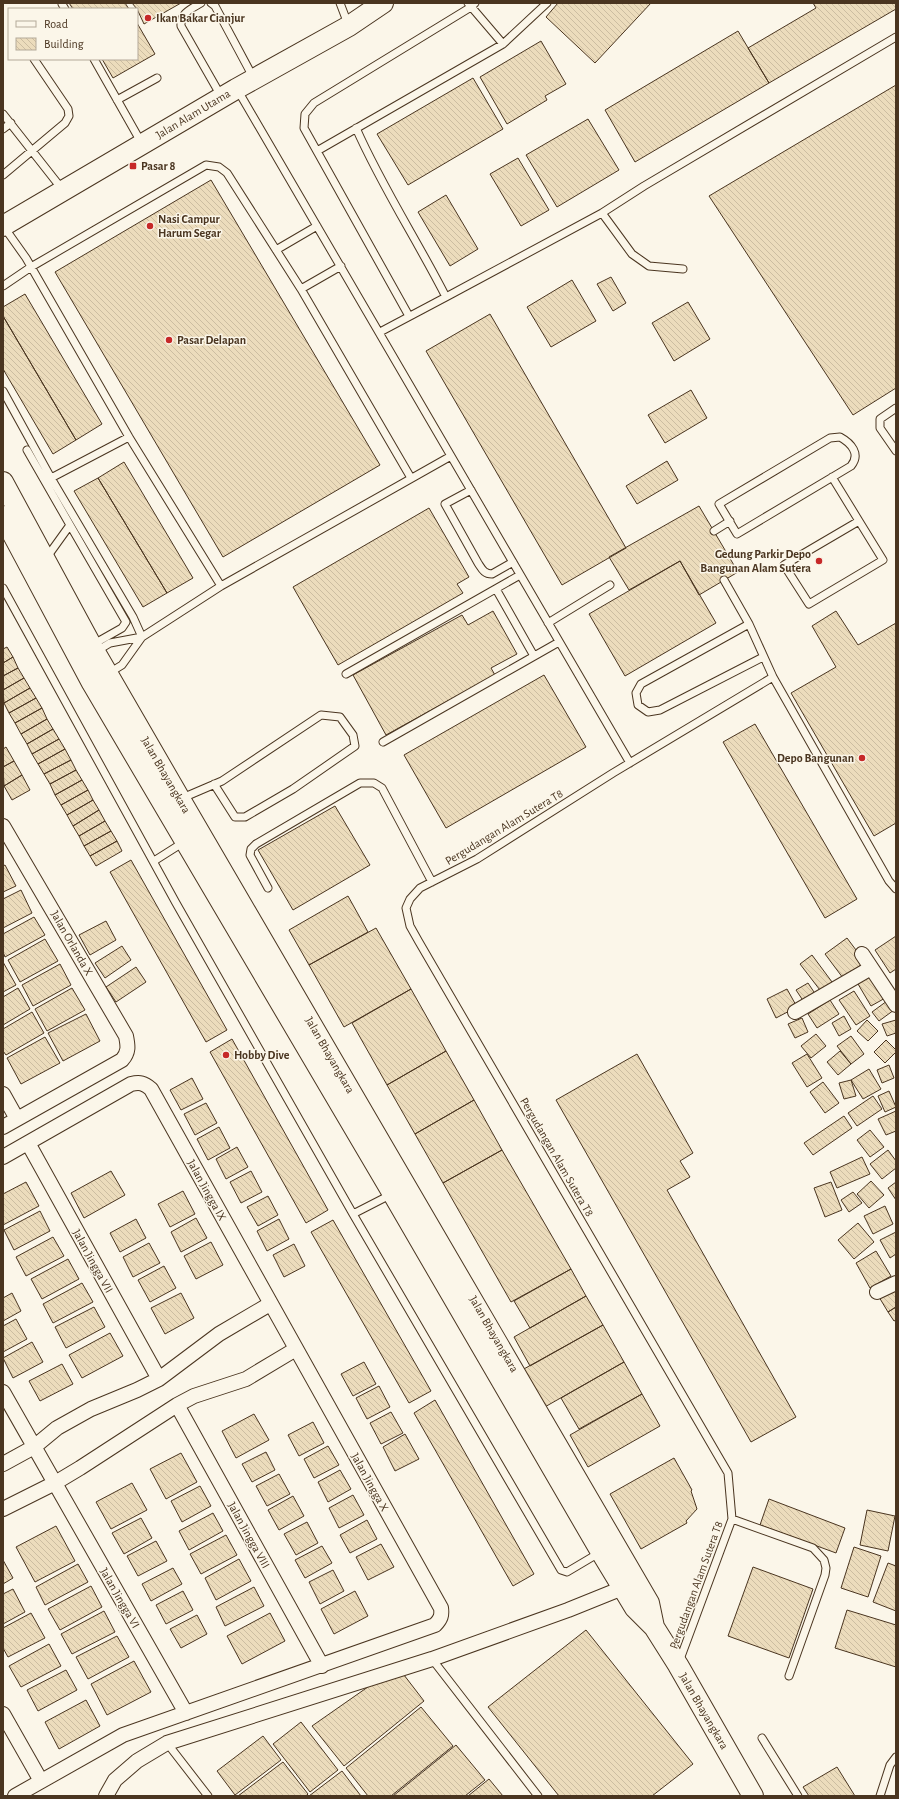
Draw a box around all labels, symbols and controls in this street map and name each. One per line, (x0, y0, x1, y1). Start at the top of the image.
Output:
legend (8, 8, 138, 60)
place label: Ikan Bakar Cianjur (156, 12, 246, 25)
marker: Ikan Bakar Cianjur (143, 13, 153, 23)
text: Road (44, 18, 68, 30)
text: Building (44, 38, 84, 50)
street label: Jalan Alam Utama (154, 87, 233, 141)
place label: Pasar 8 (141, 160, 175, 172)
marker: Pasar 8 (128, 161, 138, 171)
place label: Nasi Campur Harum Segar (158, 213, 222, 239)
marker: Nasi Campur Harum Segar (145, 221, 155, 231)
place label: Pasar Delapan (177, 334, 246, 346)
marker: Pasar Delapan (164, 335, 174, 345)
place label: Gedung Parkir Depo Bangunan Alam Sutera (700, 548, 811, 574)
marker: Gedung Parkir Depo Bangunan Alam Sutera (814, 556, 824, 566)
street label: Jalan Bhayangkara (138, 735, 193, 816)
place label: Depo Bangunan (777, 752, 854, 764)
marker: Depo Bangunan (857, 753, 867, 763)
street label: Pergudangan Alam Sutera T8 (443, 787, 565, 867)
street label: Jalan Orlanda X (49, 909, 95, 977)
street label: Jalan Bhayangkara (302, 1015, 357, 1096)
place label: Hobby Dive (234, 1049, 290, 1062)
marker: Hobby Dive (221, 1050, 231, 1060)
street label: Pergudangan Alam Sutera T8 (518, 1096, 596, 1219)
street label: Jalan Jingga IX (185, 1157, 229, 1223)
street label: Jalan Jingga VII (71, 1227, 115, 1295)
street label: Jalan Bhayangkara (466, 1294, 521, 1375)
street label: Jalan Jingga X (349, 1451, 391, 1513)
street label: Jalan Jingga VIII (226, 1500, 272, 1570)
street label: Pergudangan Alam Sutera T8 (667, 1519, 725, 1650)
street label: Jalan Jingga VI (98, 1566, 142, 1630)
street label: Jalan Bhayangkara (676, 1671, 731, 1752)

